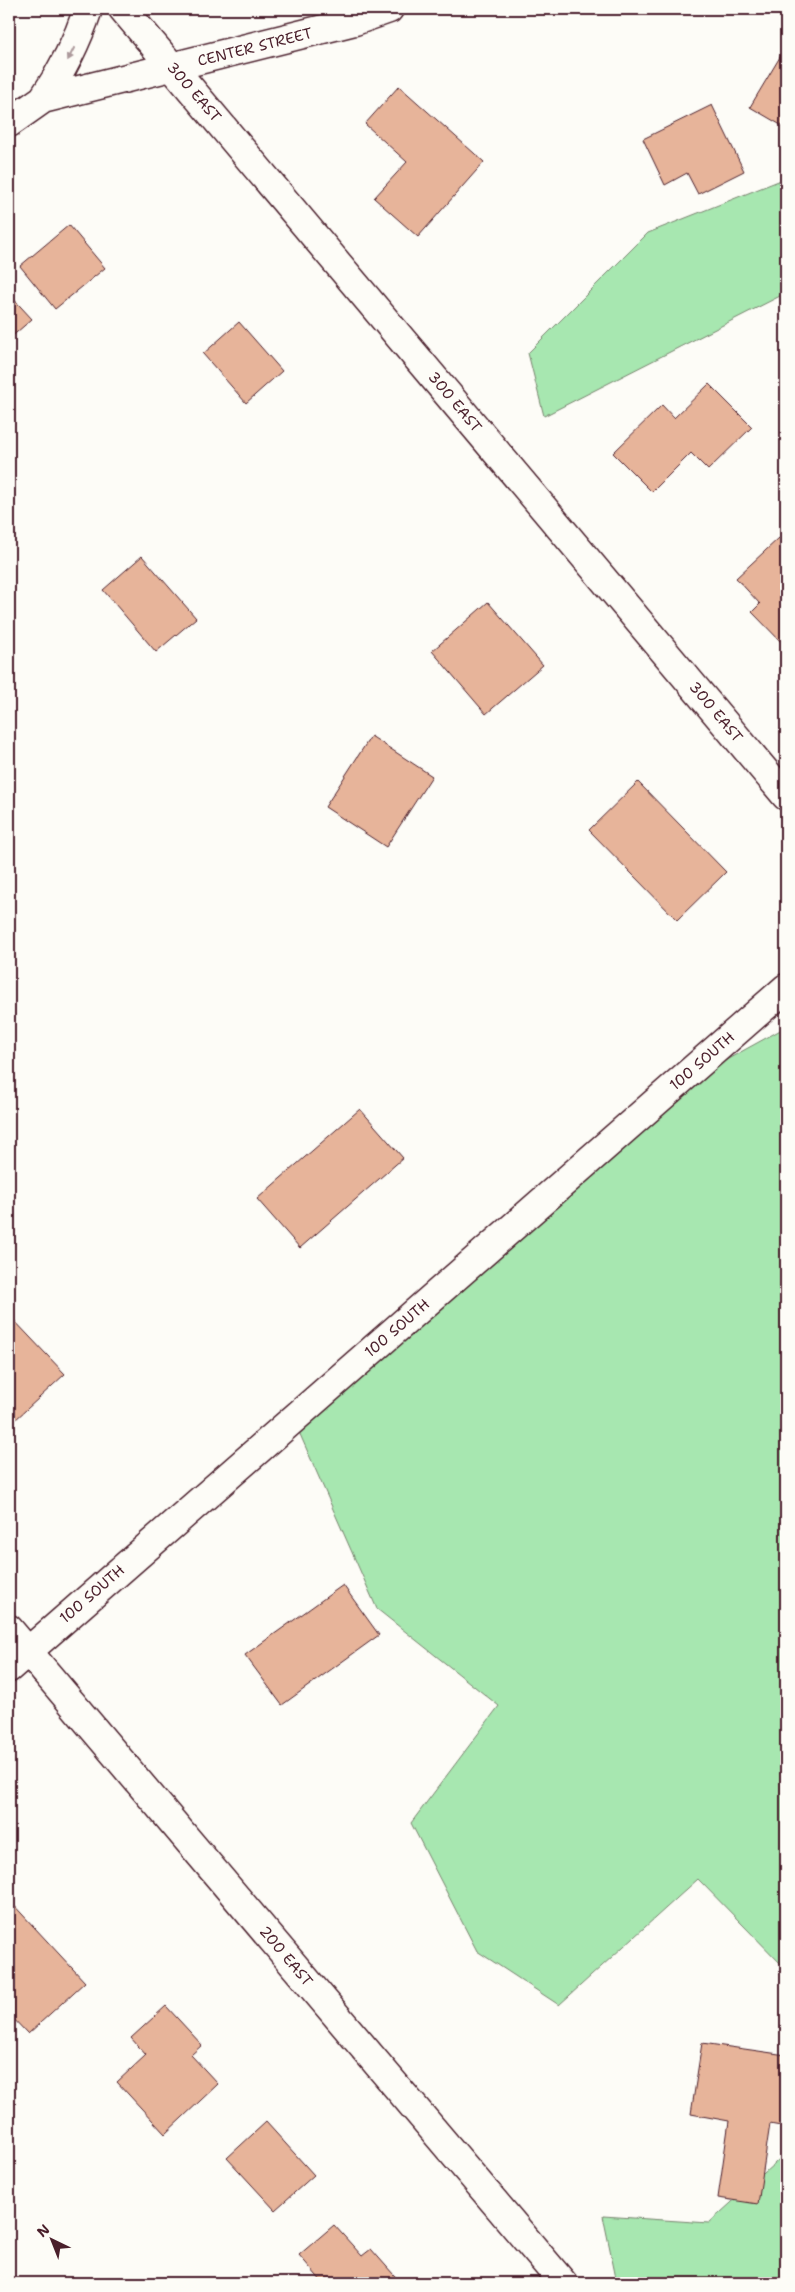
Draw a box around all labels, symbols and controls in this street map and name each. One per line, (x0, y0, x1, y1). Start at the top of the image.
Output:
street label: CENTER STREET (195, 23, 315, 71)
one-way arrow (67, 47, 75, 61)
street label: 300 EAST (162, 58, 226, 126)
street label: 300 EAST (424, 367, 486, 437)
street label: 300 EAST (685, 677, 747, 747)
street label: 100 SOUTH (665, 1027, 739, 1095)
street label: 100 SOUTH (360, 1294, 434, 1362)
street label: 100 SOUTH (55, 1560, 129, 1628)
street label: 200 EAST (255, 1922, 317, 1990)
north arrow (28, 2214, 78, 2264)
text: N (33, 2220, 53, 2241)

